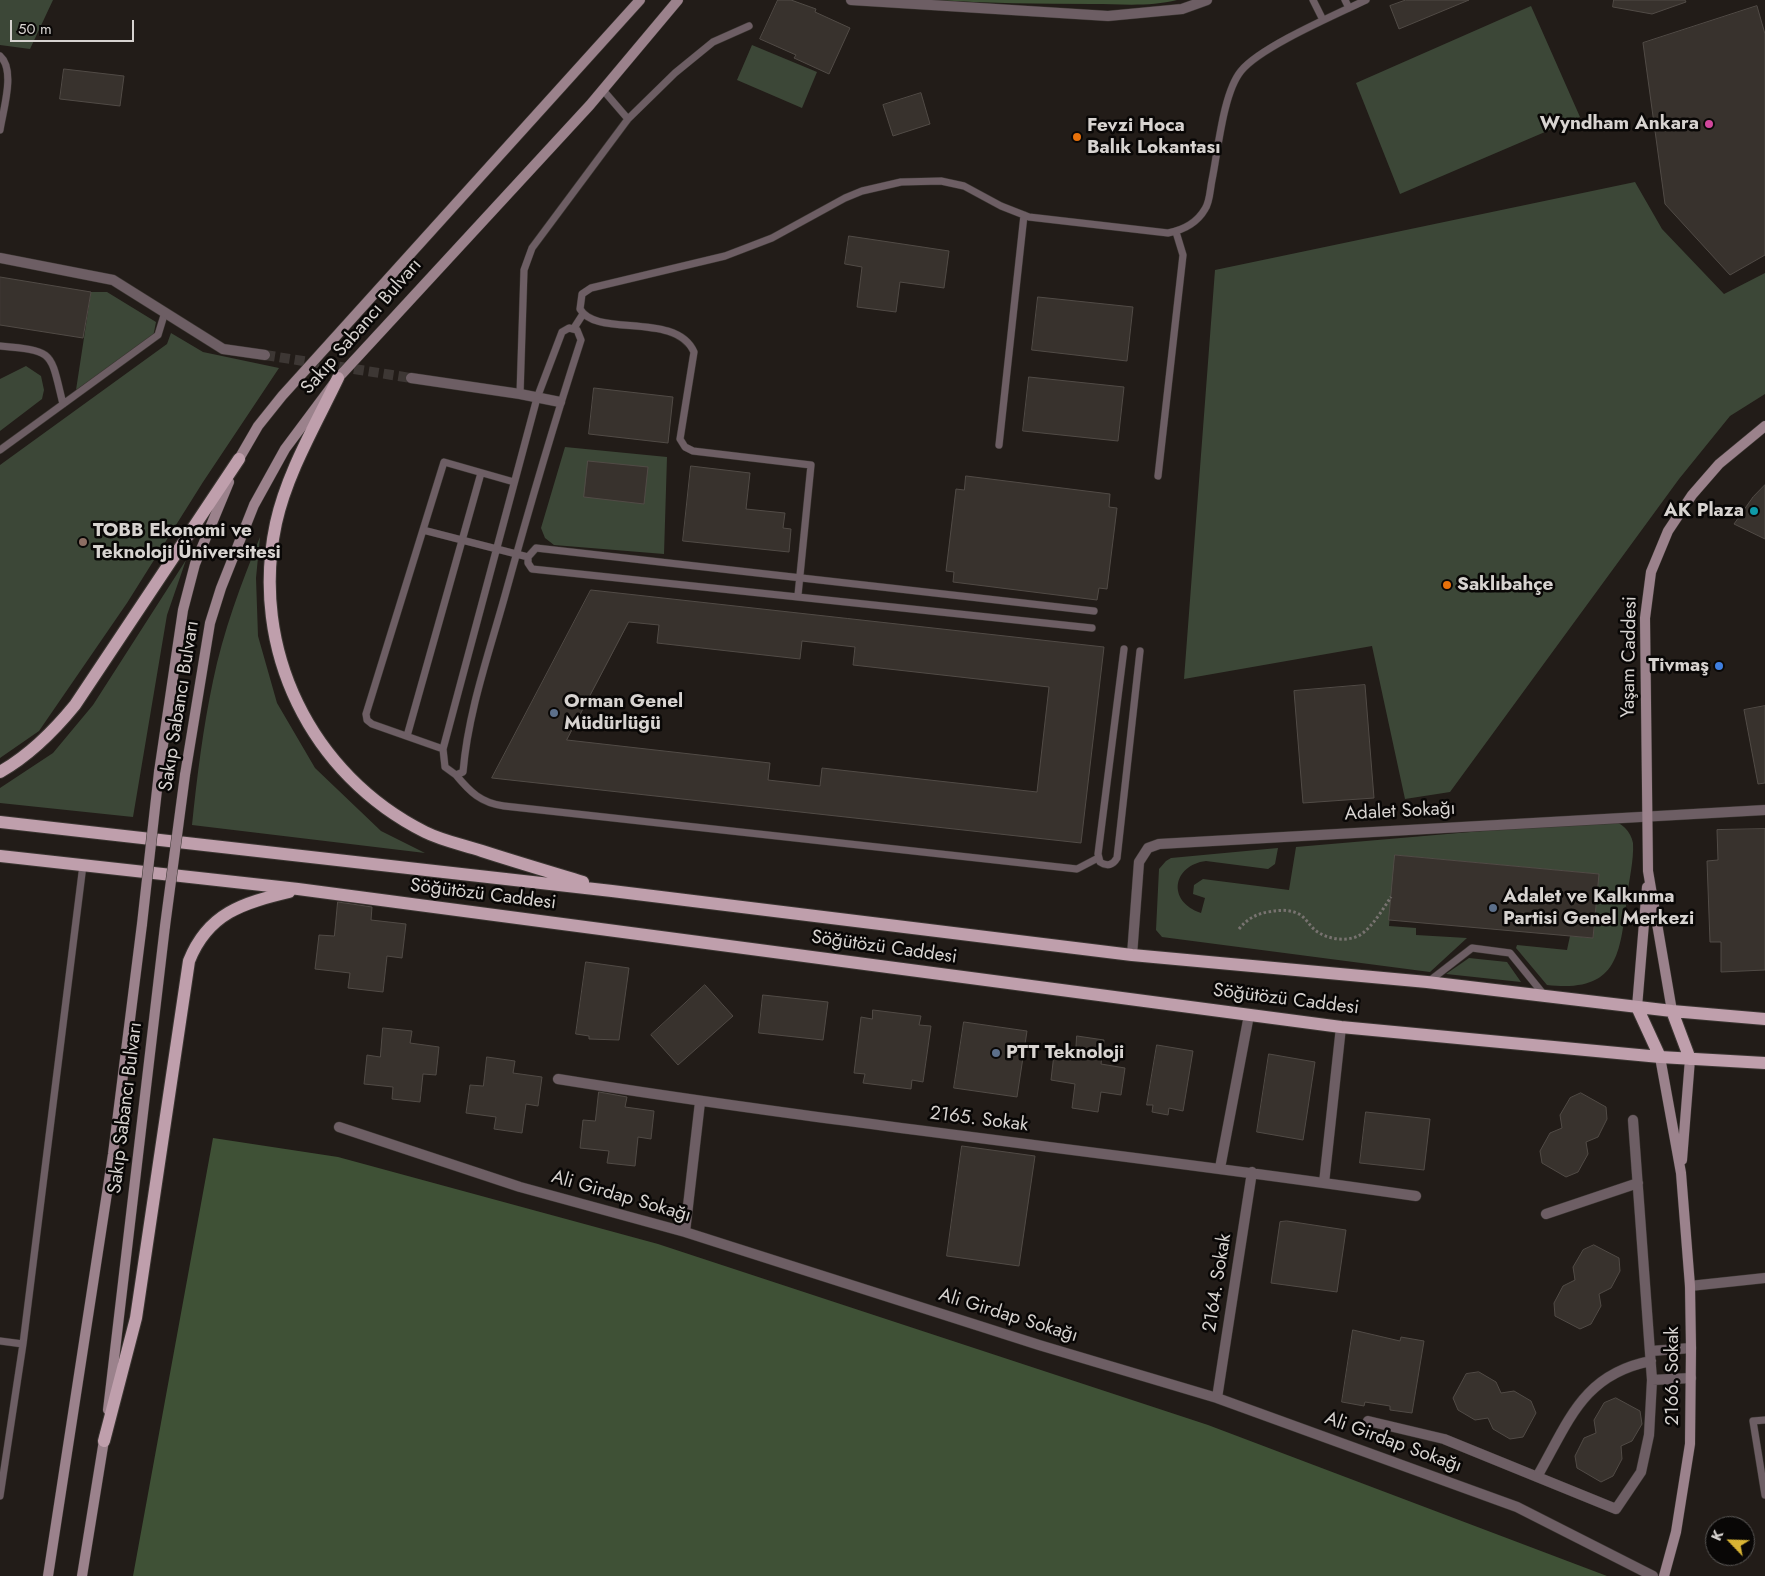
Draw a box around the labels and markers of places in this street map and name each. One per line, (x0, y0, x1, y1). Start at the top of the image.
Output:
place label: Wyndham Ankara (1540, 113, 1699, 135)
place label: Fevzi Hoca Balık Lokantası (1087, 115, 1220, 159)
marker: Wyndham Ankara (1703, 118, 1715, 130)
marker: Fevzi Hoca Balık Lokantası (1071, 131, 1083, 143)
place label: AK Plaza (1664, 500, 1744, 522)
marker: AK Plaza (1748, 505, 1760, 517)
place label: TOBB Ekonomi ve Teknoloji Üniversitesi (93, 520, 281, 564)
marker: TOBB Ekonomi ve Teknoloji Üniversitesi (77, 536, 89, 548)
place label: Saklıbahçe (1457, 574, 1554, 596)
marker: Saklıbahçe (1441, 579, 1453, 591)
place label: Tivmaş (1649, 655, 1709, 677)
marker: Tivmaş (1713, 660, 1725, 672)
place label: Orman Genel Müdürlüğü (564, 691, 683, 735)
marker: Orman Genel Müdürlüğü (548, 707, 560, 719)
place label: Adalet ve Kalkınma Partisi Genel Merkezi (1503, 886, 1694, 930)
marker: Adalet ve Kalkınma Partisi Genel Merkezi (1487, 902, 1499, 914)
place label: PTT Teknoloji (1006, 1042, 1124, 1064)
marker: PTT Teknoloji (990, 1047, 1002, 1059)

